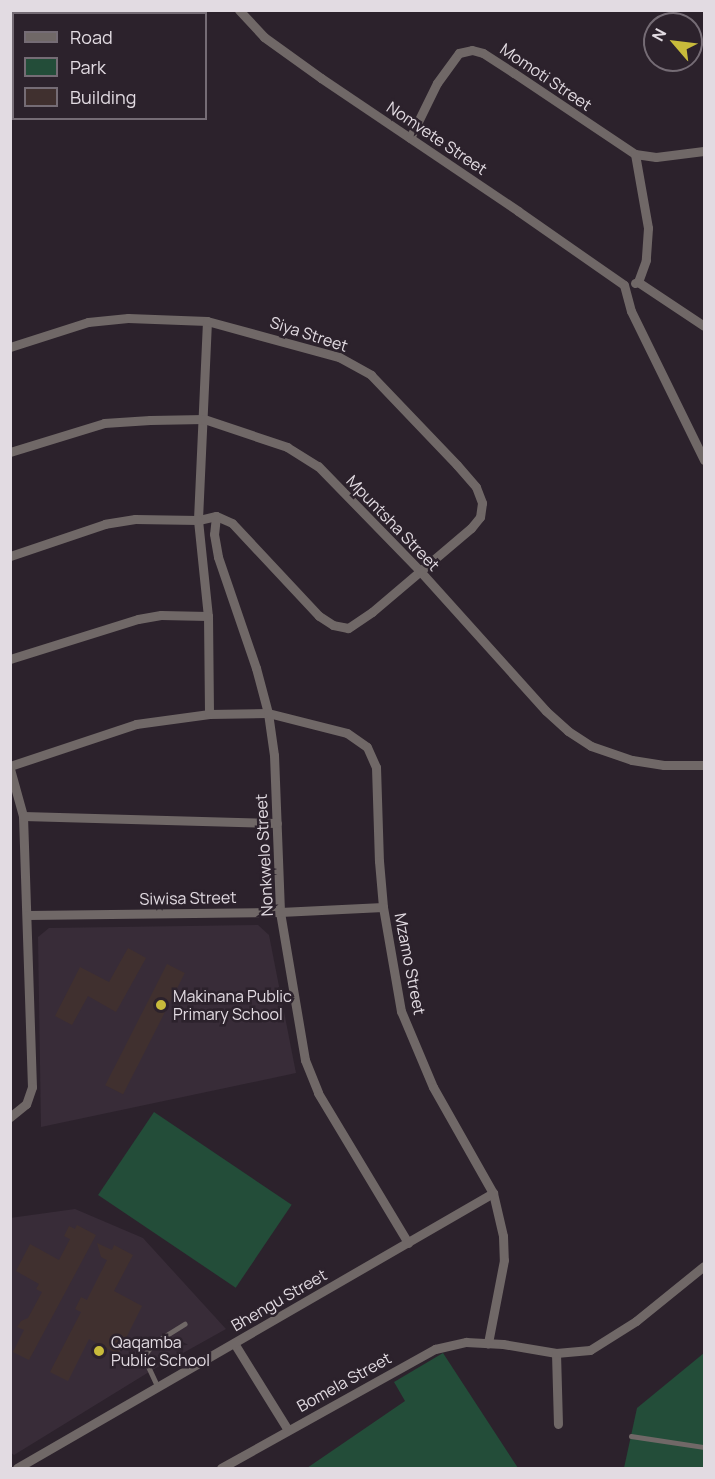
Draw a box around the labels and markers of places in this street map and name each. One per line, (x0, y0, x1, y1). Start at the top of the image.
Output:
place label: Makinana Public Primary School (173, 986, 292, 1024)
marker: Makinana Public Primary School (154, 998, 168, 1012)
place label: Qaqamba Public School (111, 1332, 210, 1370)
marker: Qaqamba Public School (92, 1344, 106, 1358)

